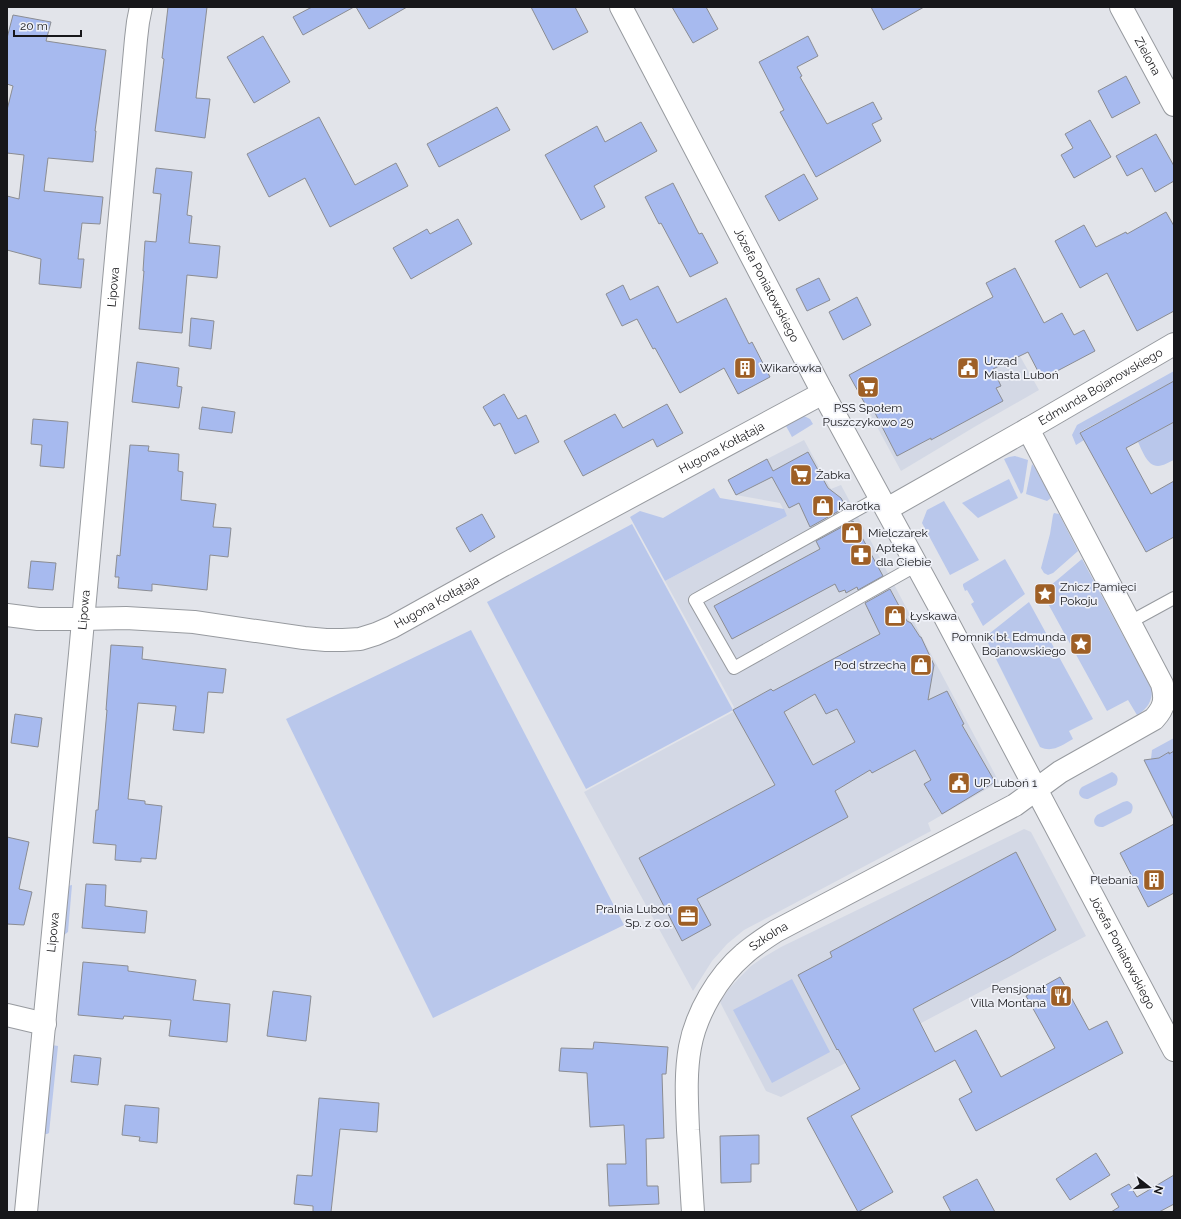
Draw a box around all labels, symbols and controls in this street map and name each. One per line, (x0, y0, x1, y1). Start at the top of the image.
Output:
scale bar (14, 12, 81, 38)
text: 20 m (20, 19, 48, 33)
street label: Zielona (1132, 35, 1164, 78)
street label: Józefa Poniatowskiego (731, 226, 802, 344)
street label: Lipowa (105, 267, 122, 308)
street label: Edmunda Bojanowskiego (1036, 345, 1165, 428)
place label: Urząd Miasta Luboń (984, 354, 1059, 382)
building icon: Wikarówka (732, 355, 758, 381)
public building icon: Urząd Miasta Luboń (955, 355, 981, 381)
place label: Wikarówka (760, 361, 822, 375)
supermarket icon: PSS Społem Puszczykowo 29 (855, 374, 881, 400)
place label: PSS Społem Puszczykowo 29 (822, 401, 914, 429)
street label: Hugona Kołłątaja (676, 419, 767, 476)
supermarket icon: Żabka (788, 462, 814, 488)
place label: Żabka (816, 468, 850, 482)
shop icon: Karotka (810, 493, 836, 519)
place label: Karotka (838, 499, 880, 513)
shop icon: Mielczarek (839, 520, 865, 546)
place label: Mielczarek (868, 526, 929, 540)
place label: Apteka dla Ciebie (876, 541, 931, 569)
pharmacy icon: Apteka dla Ciebie (848, 542, 874, 568)
street label: Hugona Kołłątaja (392, 573, 482, 631)
place label: Znicz Pamięci Pokoju (1060, 580, 1136, 608)
place icon: Znicz Pamięci Pokoju (1032, 581, 1058, 607)
street label: Lipowa (75, 589, 93, 630)
shop icon: Łyskawa (882, 603, 908, 629)
place label: Łyskawa (910, 609, 957, 623)
place label: Pomnik bł. Edmunda Bojanowskiego (951, 630, 1066, 658)
place icon: Pomnik bł. Edmunda Bojanowskiego (1068, 631, 1094, 657)
shop icon: Pod strzechą (908, 652, 934, 678)
place label: Pod strzechą (834, 658, 906, 672)
public building icon: UP Luboń 1 (946, 770, 972, 796)
place label: UP Luboń 1 (974, 776, 1037, 790)
building icon: Plebania (1141, 867, 1167, 893)
place label: Plebania (1090, 873, 1138, 887)
street label: Józefa Poniatowskiego (1087, 893, 1158, 1011)
place label: Pralnia Luboń Sp. z o.o. (596, 902, 672, 930)
office icon: Pralnia Luboń Sp. z o.o. (675, 903, 701, 929)
street label: Lipowa (44, 912, 62, 953)
street label: Szkolna (746, 919, 790, 954)
place label: Pensjonat Villa Montana (971, 982, 1046, 1010)
restaurant icon: Pensjonat Villa Montana (1048, 983, 1074, 1009)
north arrow (1129, 1167, 1169, 1207)
text: N (1151, 1184, 1166, 1196)

